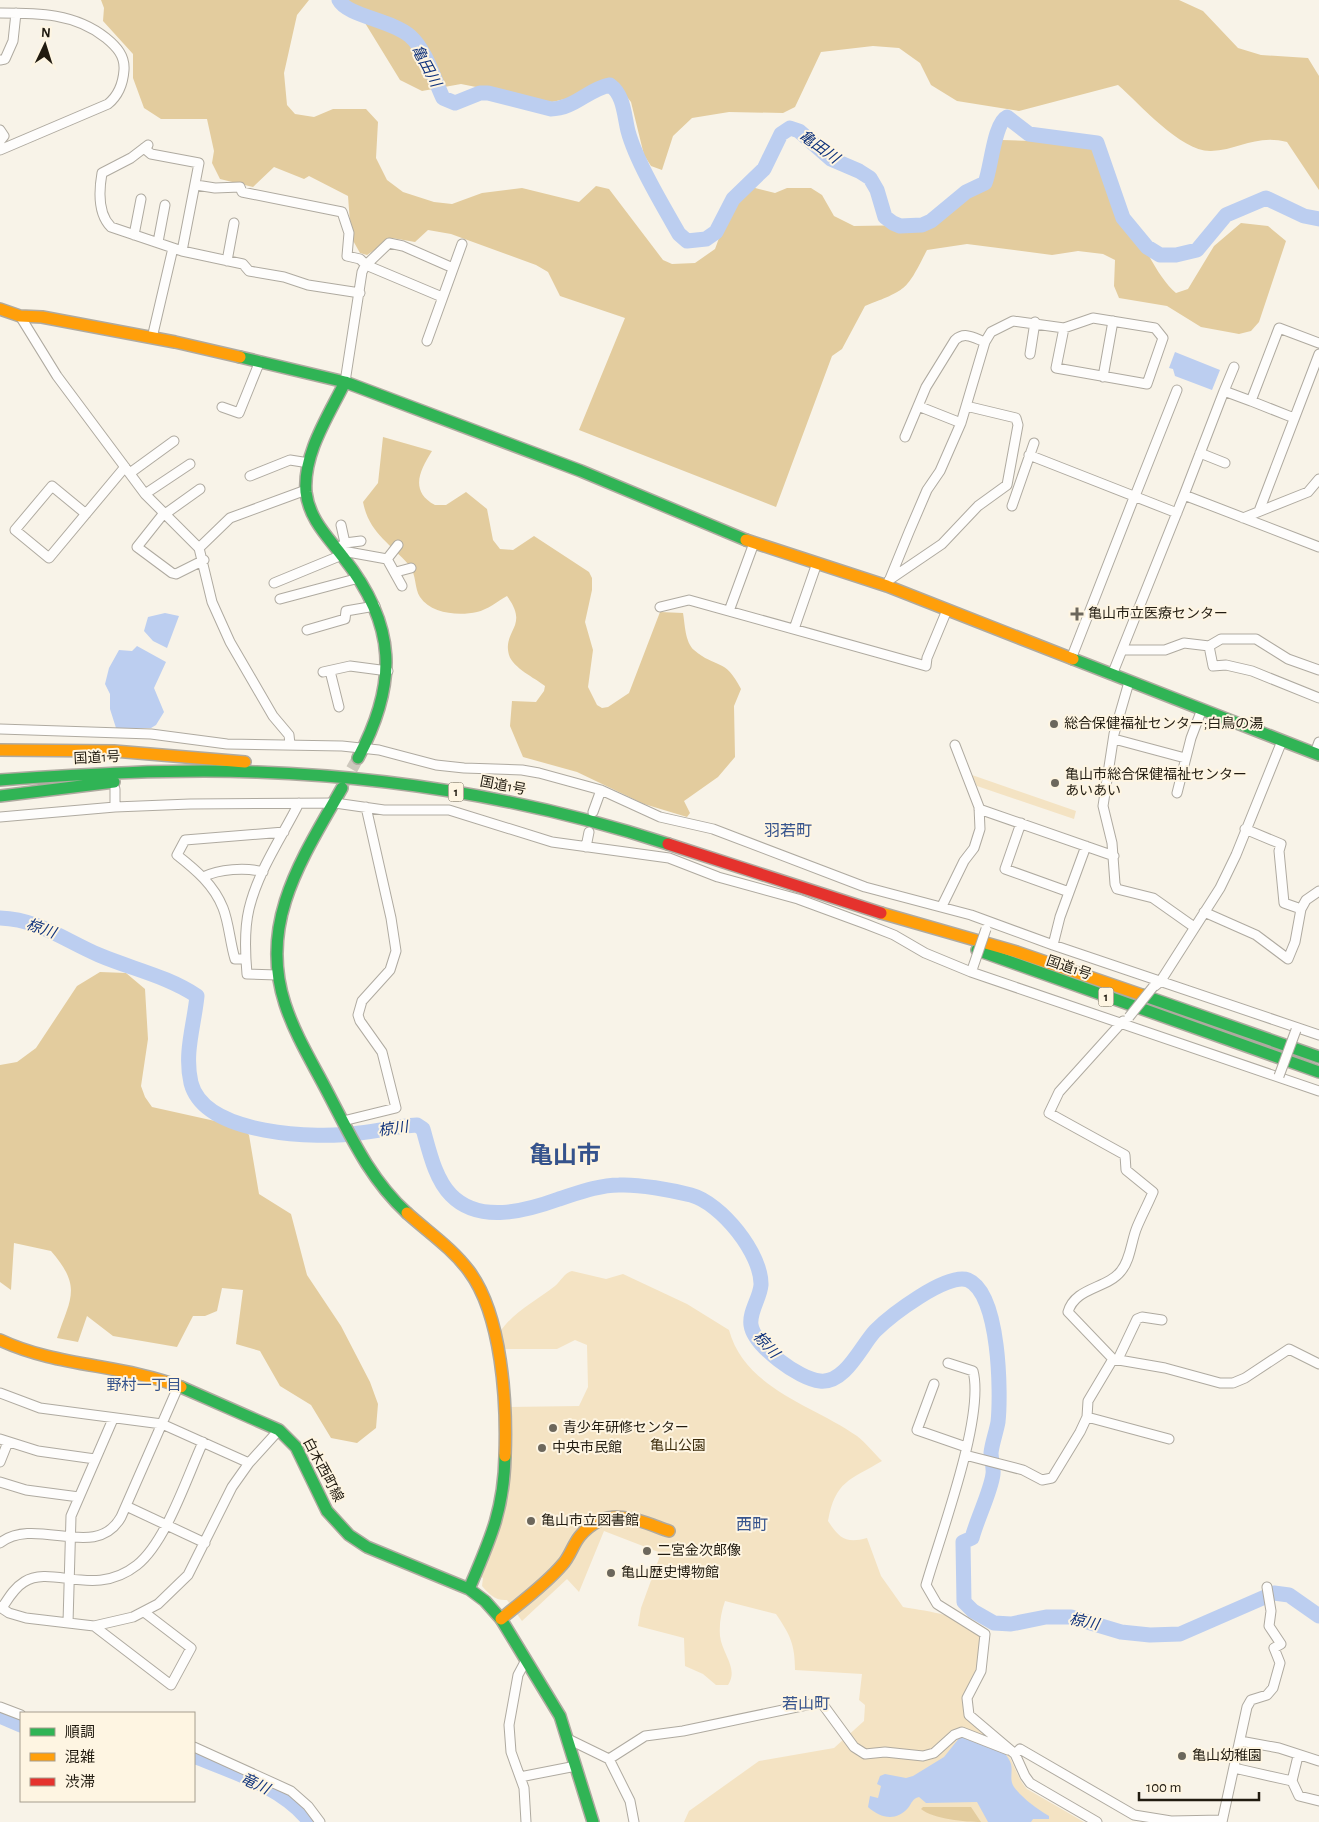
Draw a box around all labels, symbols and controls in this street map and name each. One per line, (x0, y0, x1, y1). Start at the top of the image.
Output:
north arrow (20, 20, 70, 70)
text: N (40, 26, 51, 40)
water label: 亀田川 (409, 42, 445, 91)
water label: 亀田川 (796, 127, 844, 167)
place label: 亀山市立医療センター (1088, 606, 1228, 621)
marker: 亀山市立医療センター (1070, 607, 1084, 621)
place label: 総合保健福祉センター;白鳥の湯 (1064, 715, 1263, 731)
marker: 総合保健福祉センター;白鳥の湯 (1048, 718, 1060, 730)
street label: 国道1号 (73, 749, 121, 766)
place label: 亀山市総合保健福祉センター あいあい (1065, 766, 1247, 798)
street label: 国道1号 (479, 774, 528, 797)
marker: 亀山市総合保健福祉センター あいあい (1049, 777, 1061, 789)
road number: 1 (448, 782, 464, 802)
district label: 羽若町 (764, 823, 812, 839)
water label: 椋川 (24, 916, 60, 942)
street label: 国道1号 (1045, 953, 1094, 982)
road number: 1 (1098, 988, 1114, 1006)
water label: 椋川 (377, 1118, 411, 1139)
district label: 亀山市 (529, 1142, 601, 1168)
water label: 椋川 (750, 1328, 784, 1363)
district label: 野村一丁目 (106, 1376, 182, 1393)
place label: 青少年研修センター (563, 1420, 689, 1435)
marker: 青少年研修センター (547, 1422, 559, 1434)
street label: 白木西町線 (300, 1435, 346, 1504)
park label: 亀山公園 (650, 1438, 706, 1453)
place label: 中央市民館 (552, 1440, 622, 1455)
marker: 中央市民館 (536, 1442, 548, 1454)
place label: 亀山市立図書館 (541, 1513, 639, 1528)
marker: 亀山市立図書館 (525, 1515, 537, 1527)
district label: 西町 (736, 1517, 768, 1533)
place label: 二宮金次郎像 (657, 1543, 741, 1558)
marker: 二宮金次郎像 (641, 1545, 653, 1557)
place label: 亀山歴史博物館 (621, 1564, 719, 1580)
marker: 亀山歴史博物館 (605, 1567, 617, 1579)
water label: 椋川 (1068, 1611, 1102, 1633)
district label: 若山町 (782, 1696, 830, 1712)
legend (20, 1712, 195, 1802)
text: 順調 (65, 1725, 95, 1740)
place label: 亀山幼稚園 (1192, 1748, 1262, 1763)
text: 混雑 (65, 1749, 95, 1765)
marker: 亀山幼稚園 (1176, 1750, 1188, 1762)
water label: 竜川 (238, 1770, 274, 1798)
scale bar (1139, 1770, 1259, 1802)
text: 渋滞 (65, 1774, 95, 1790)
text: 100 m (1146, 1780, 1181, 1795)

